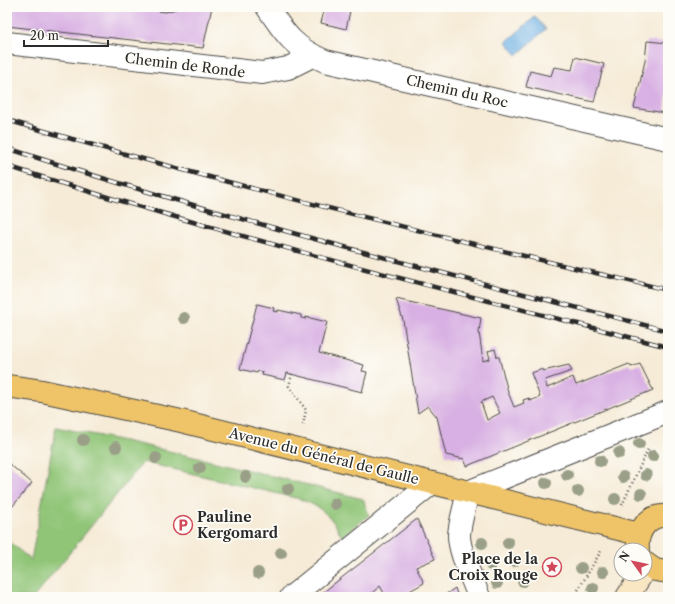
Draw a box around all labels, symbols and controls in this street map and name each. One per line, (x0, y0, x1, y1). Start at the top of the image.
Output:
scale bar (24, 22, 108, 48)
text: 20 m (30, 28, 59, 43)
street label: Chemin de Ronde (124, 49, 246, 81)
street label: Chemin du Roc (404, 71, 510, 111)
street label: Avenue du Général de Gaulle (226, 423, 421, 488)
place label: Pauline Kergomard (197, 508, 279, 542)
parking icon: Pauline Kergomard (172, 514, 194, 536)
north arrow (613, 542, 653, 582)
text: N (616, 548, 633, 564)
place label: Place de la Croix Rouge (449, 550, 539, 584)
place icon: Place de la Croix Rouge (541, 556, 563, 578)

